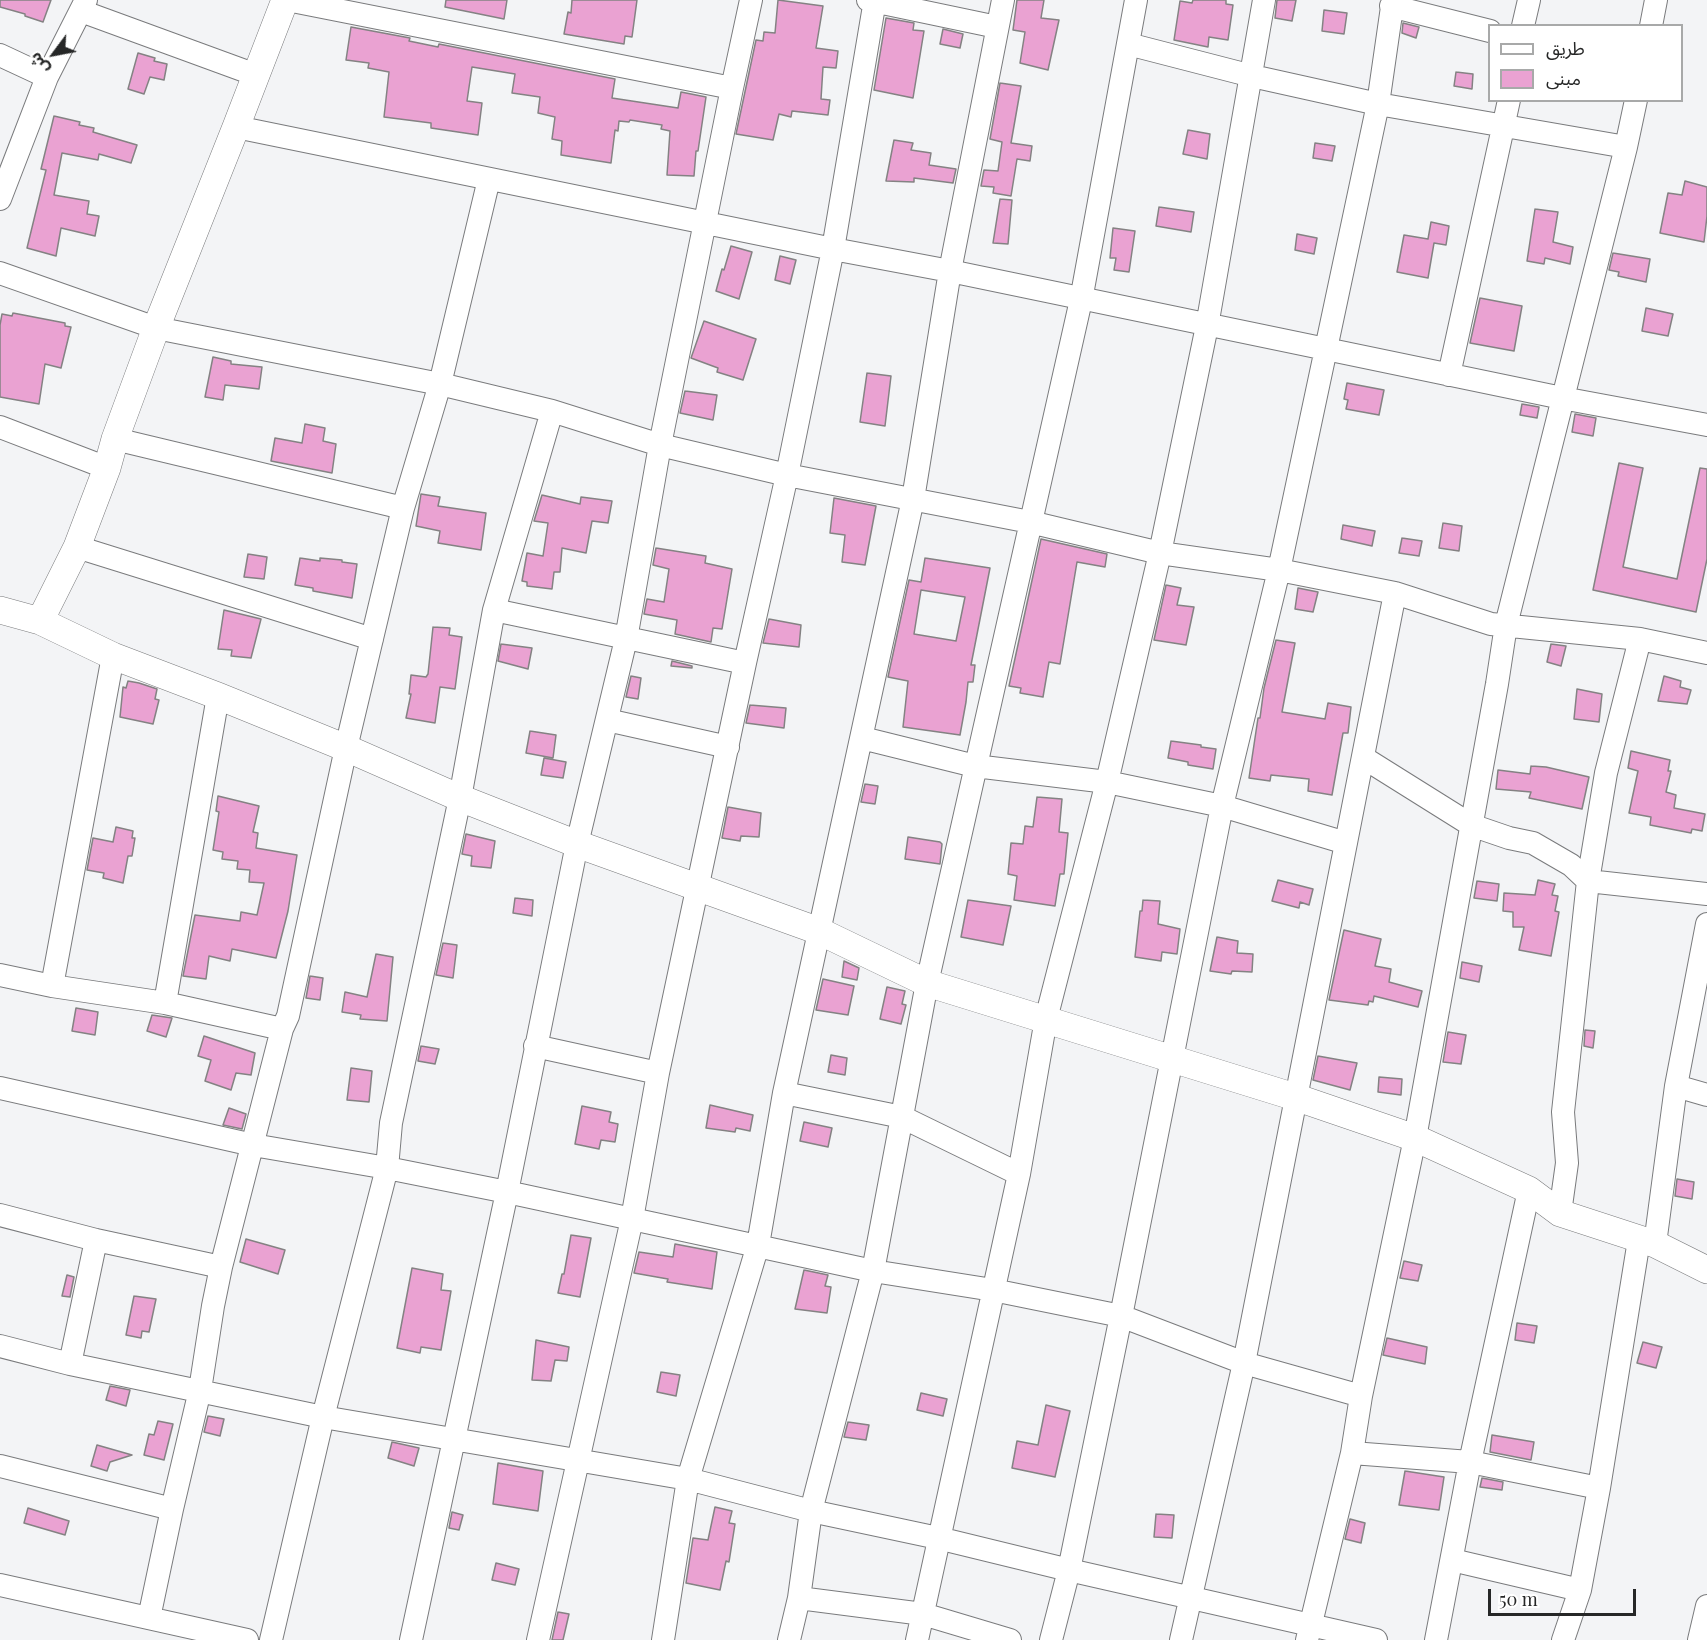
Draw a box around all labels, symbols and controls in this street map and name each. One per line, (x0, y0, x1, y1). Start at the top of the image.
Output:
north arrow (24, 24, 84, 84)
legend (1488, 24, 1683, 102)
text: طريق (1546, 36, 1585, 60)
text: ش (24, 49, 53, 79)
text: مبنى (1546, 66, 1581, 90)
scale bar (1491, 1577, 1640, 1615)
text: 50 m (1499, 1587, 1538, 1611)

